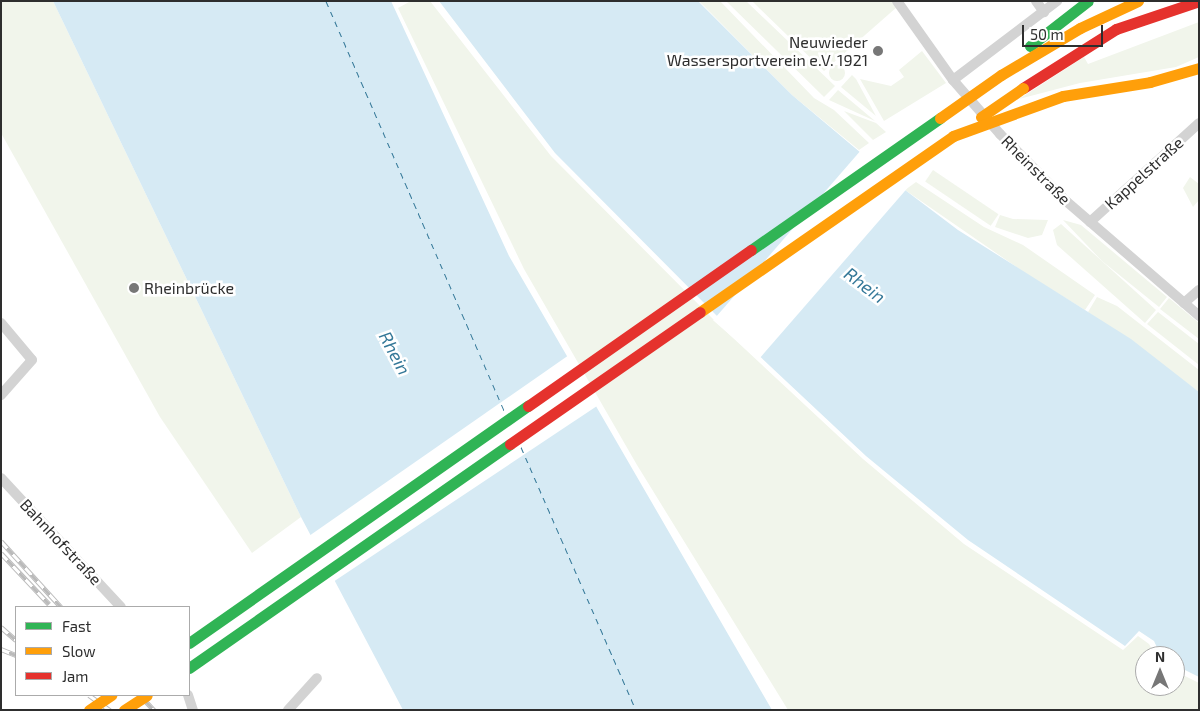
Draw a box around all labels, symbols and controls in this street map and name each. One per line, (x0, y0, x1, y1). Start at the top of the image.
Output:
scale bar (1025, 15, 1106, 47)
text: 50 m (1030, 25, 1064, 43)
place label: Neuwieder Wassersportverein e.V. 1921 (667, 32, 868, 70)
marker: Neuwieder Wassersportverein e.V. 1921 (872, 45, 884, 57)
street label: Rheinstraße (997, 131, 1075, 209)
street label: Kappelstraße (1101, 133, 1187, 213)
water label: Rhein (840, 263, 890, 307)
place label: Rheinbrücke (144, 278, 234, 298)
marker: Rheinbrücke (128, 282, 140, 294)
water label: Rhein (375, 328, 415, 378)
street label: Bahnhofstraße (16, 495, 106, 589)
legend (15, 606, 190, 696)
text: Fast (62, 617, 91, 635)
text: Slow (62, 642, 96, 660)
north arrow (1135, 646, 1185, 696)
text: N (1155, 648, 1165, 665)
text: Jam (62, 667, 88, 685)

